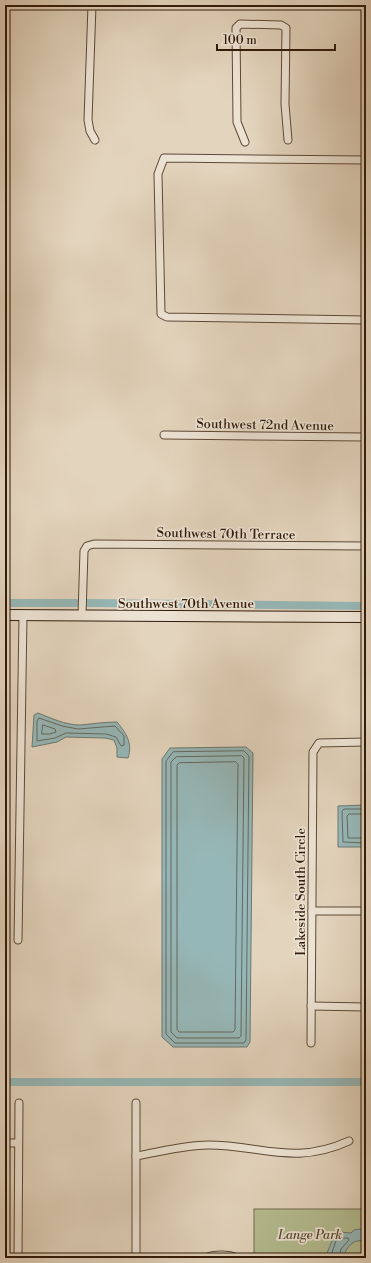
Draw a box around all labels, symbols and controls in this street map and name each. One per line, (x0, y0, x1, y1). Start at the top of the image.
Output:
scale bar (217, 26, 335, 52)
text: 100 m (223, 33, 257, 48)
street label: Southwest 72nd Avenue (196, 416, 334, 434)
street label: Southwest 70th Terrace (156, 525, 296, 543)
street label: Southwest 70th Avenue (118, 596, 254, 612)
street label: Lakeside South Circle (293, 828, 309, 956)
park label: Lange Park (277, 1227, 342, 1243)

